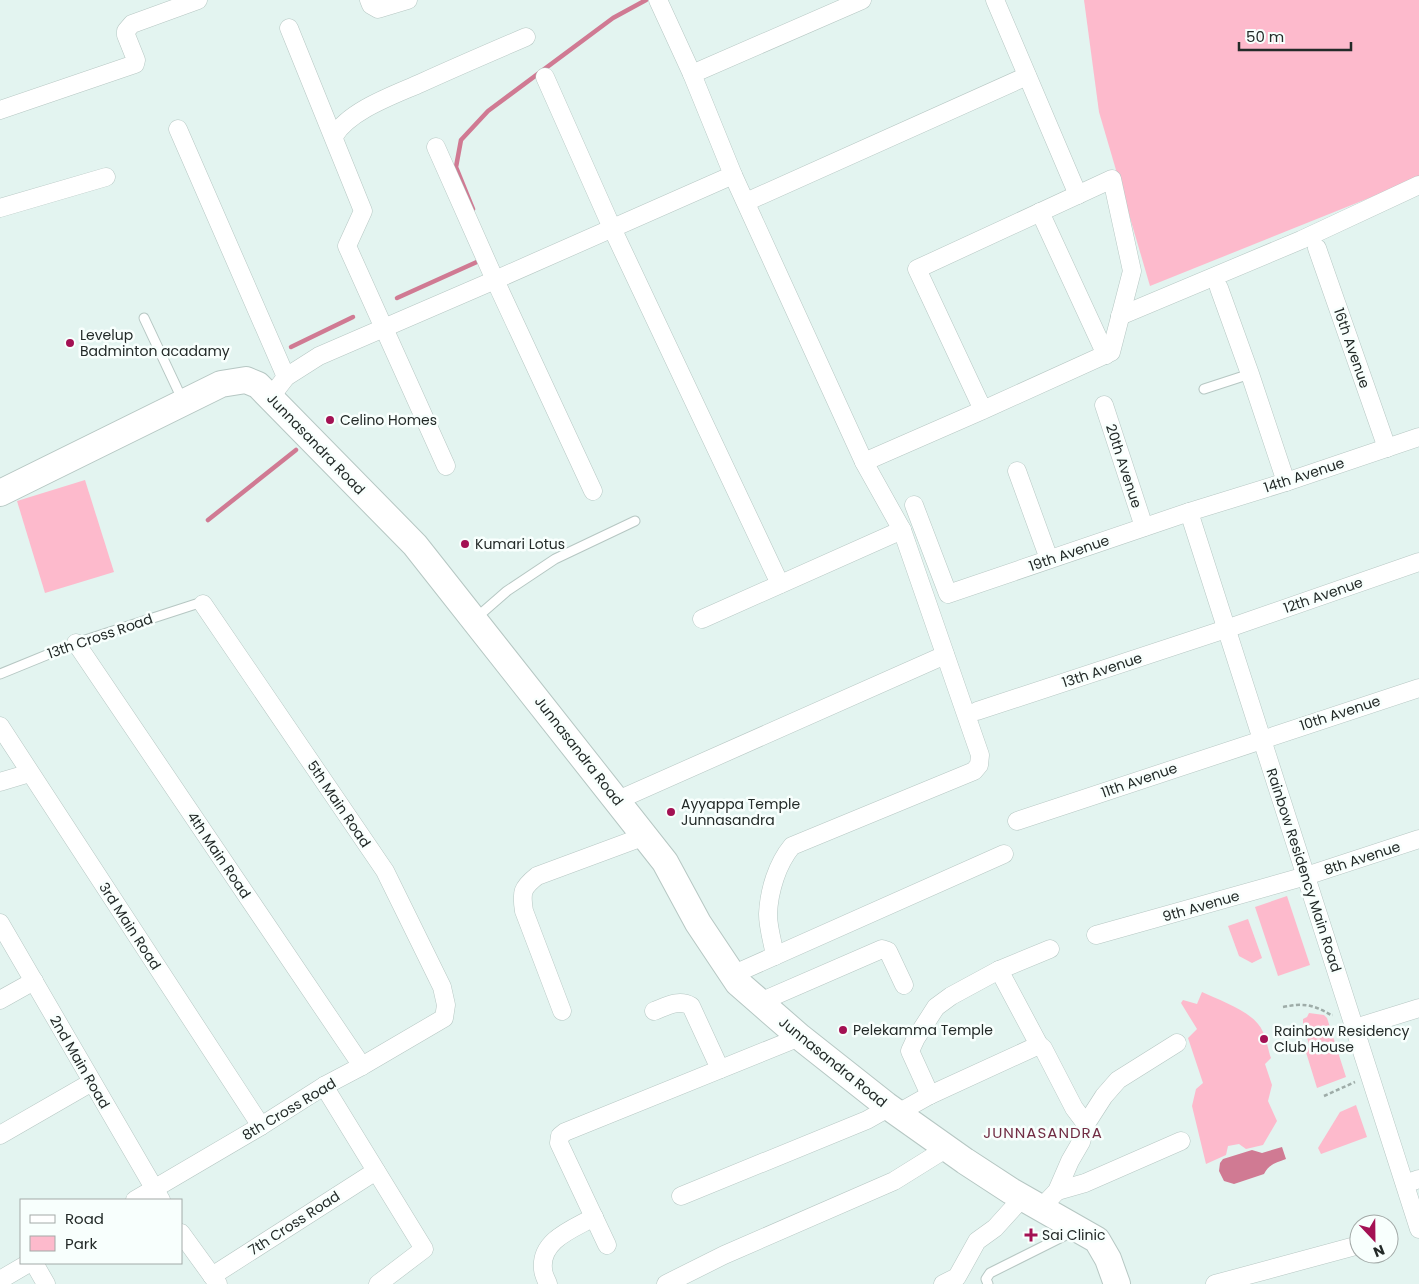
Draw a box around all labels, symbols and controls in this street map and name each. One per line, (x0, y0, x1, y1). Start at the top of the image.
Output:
scale bar (1239, 20, 1352, 52)
text: 50 m (1246, 26, 1284, 47)
street label: 16th Avenue (1329, 305, 1375, 391)
place label: Levelup Badminton acadamy (80, 325, 230, 361)
marker: Levelup Badminton acadamy (64, 337, 76, 349)
street label: Junnasandra Road (262, 389, 370, 499)
place label: Celino Homes (340, 410, 437, 430)
marker: Celino Homes (324, 414, 336, 426)
street label: 20th Avenue (1101, 421, 1147, 511)
street label: 14th Avenue (1261, 452, 1347, 497)
street label: 19th Avenue (1026, 530, 1112, 576)
place label: Kumari Lotus (475, 534, 565, 554)
marker: Kumari Lotus (459, 538, 471, 550)
street label: 12th Avenue (1281, 572, 1366, 618)
street label: 13th Cross Road (45, 609, 155, 663)
street label: 13th Avenue (1059, 648, 1145, 692)
street label: 10th Avenue (1297, 690, 1383, 735)
street label: Junnasandra Road (530, 692, 628, 810)
street label: 5th Main Road (303, 757, 375, 851)
street label: 11th Avenue (1098, 758, 1180, 802)
street label: Rainbow Residency Main Road (1262, 766, 1346, 974)
place label: Ayyappa Temple Junnasandra (681, 794, 800, 830)
marker: Ayyappa Temple Junnasandra (665, 806, 677, 818)
street label: 4th Main Road (183, 808, 255, 902)
street label: 8th Avenue (1321, 836, 1403, 880)
street label: 3rd Main Road (94, 878, 166, 974)
street label: 9th Avenue (1160, 885, 1242, 927)
street label: 2nd Main Road (45, 1012, 115, 1112)
street label: Junnasandra Road (775, 1012, 891, 1112)
place label: Pelekamma Temple (853, 1020, 993, 1040)
place label: Rainbow Residency Club House (1274, 1021, 1410, 1057)
marker: Pelekamma Temple (837, 1024, 849, 1036)
marker: Rainbow Residency Club House (1258, 1033, 1270, 1045)
street label: 8th Cross Road (238, 1073, 340, 1145)
district label: JUNNASANDRA (983, 1122, 1103, 1143)
street label: 7th Cross Road (244, 1186, 344, 1260)
legend (20, 1199, 182, 1264)
text: Road (65, 1208, 104, 1229)
north arrow (1349, 1214, 1399, 1264)
place label: Sai Clinic (1042, 1225, 1105, 1245)
marker: Sai Clinic (1024, 1228, 1038, 1242)
text: Park (65, 1233, 97, 1254)
text: N (1370, 1240, 1387, 1262)

